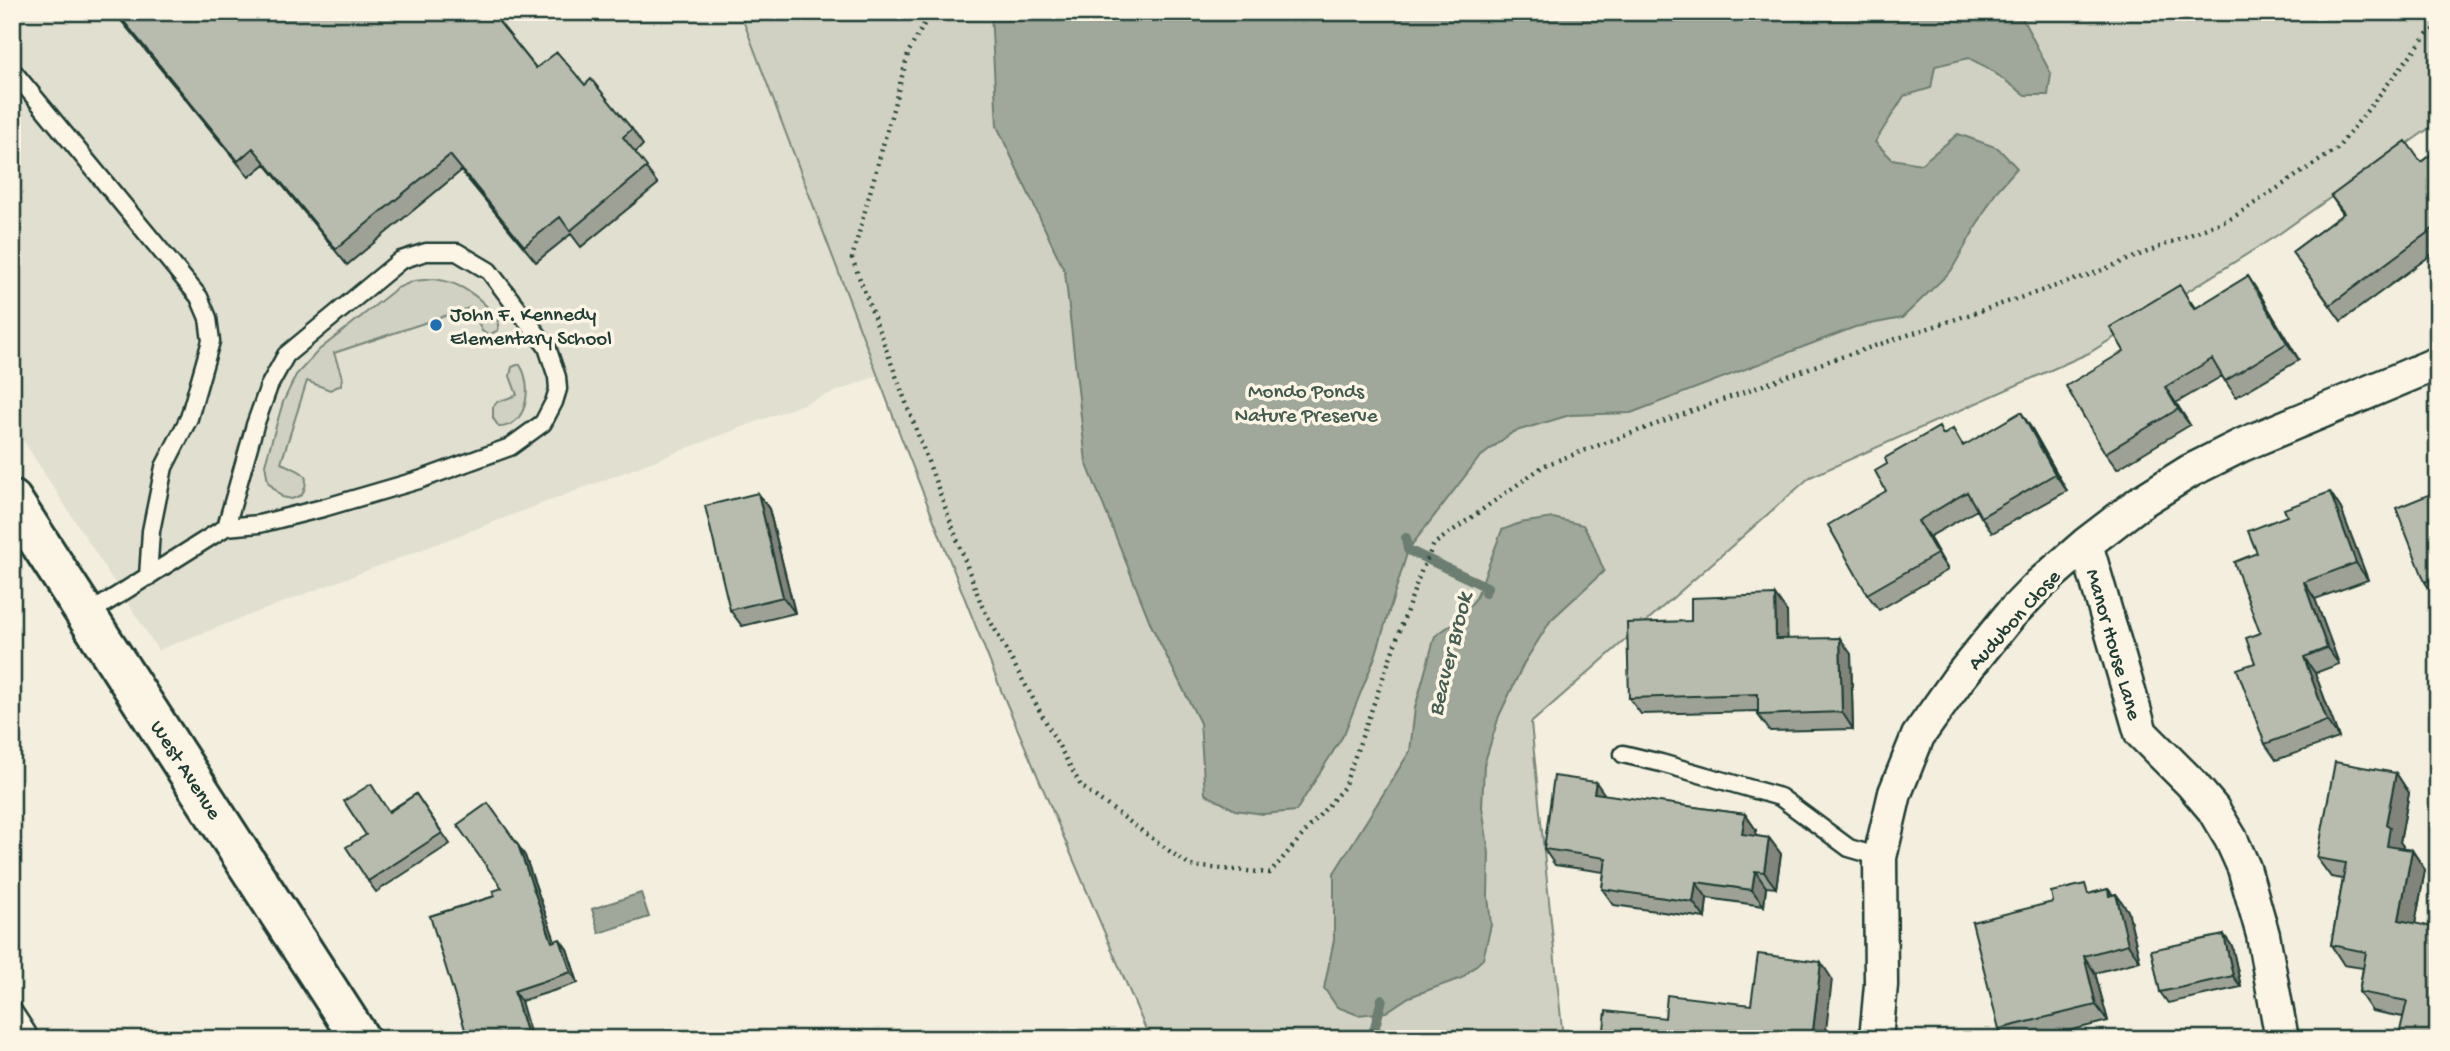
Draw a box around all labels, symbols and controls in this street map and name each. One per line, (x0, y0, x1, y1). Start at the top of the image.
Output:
place label: John F. Kennedy Elementary School (450, 304, 612, 353)
marker: John F. Kennedy Elementary School (428, 317, 444, 333)
park label: Mondo Ponds Nature Preserve (1234, 381, 1379, 430)
street label: Audubon Close (1964, 565, 2068, 677)
street label: Manor House Lane (2078, 567, 2145, 724)
water label: Beaver Brook (1423, 588, 1480, 719)
street label: West Avenue (143, 717, 226, 826)

